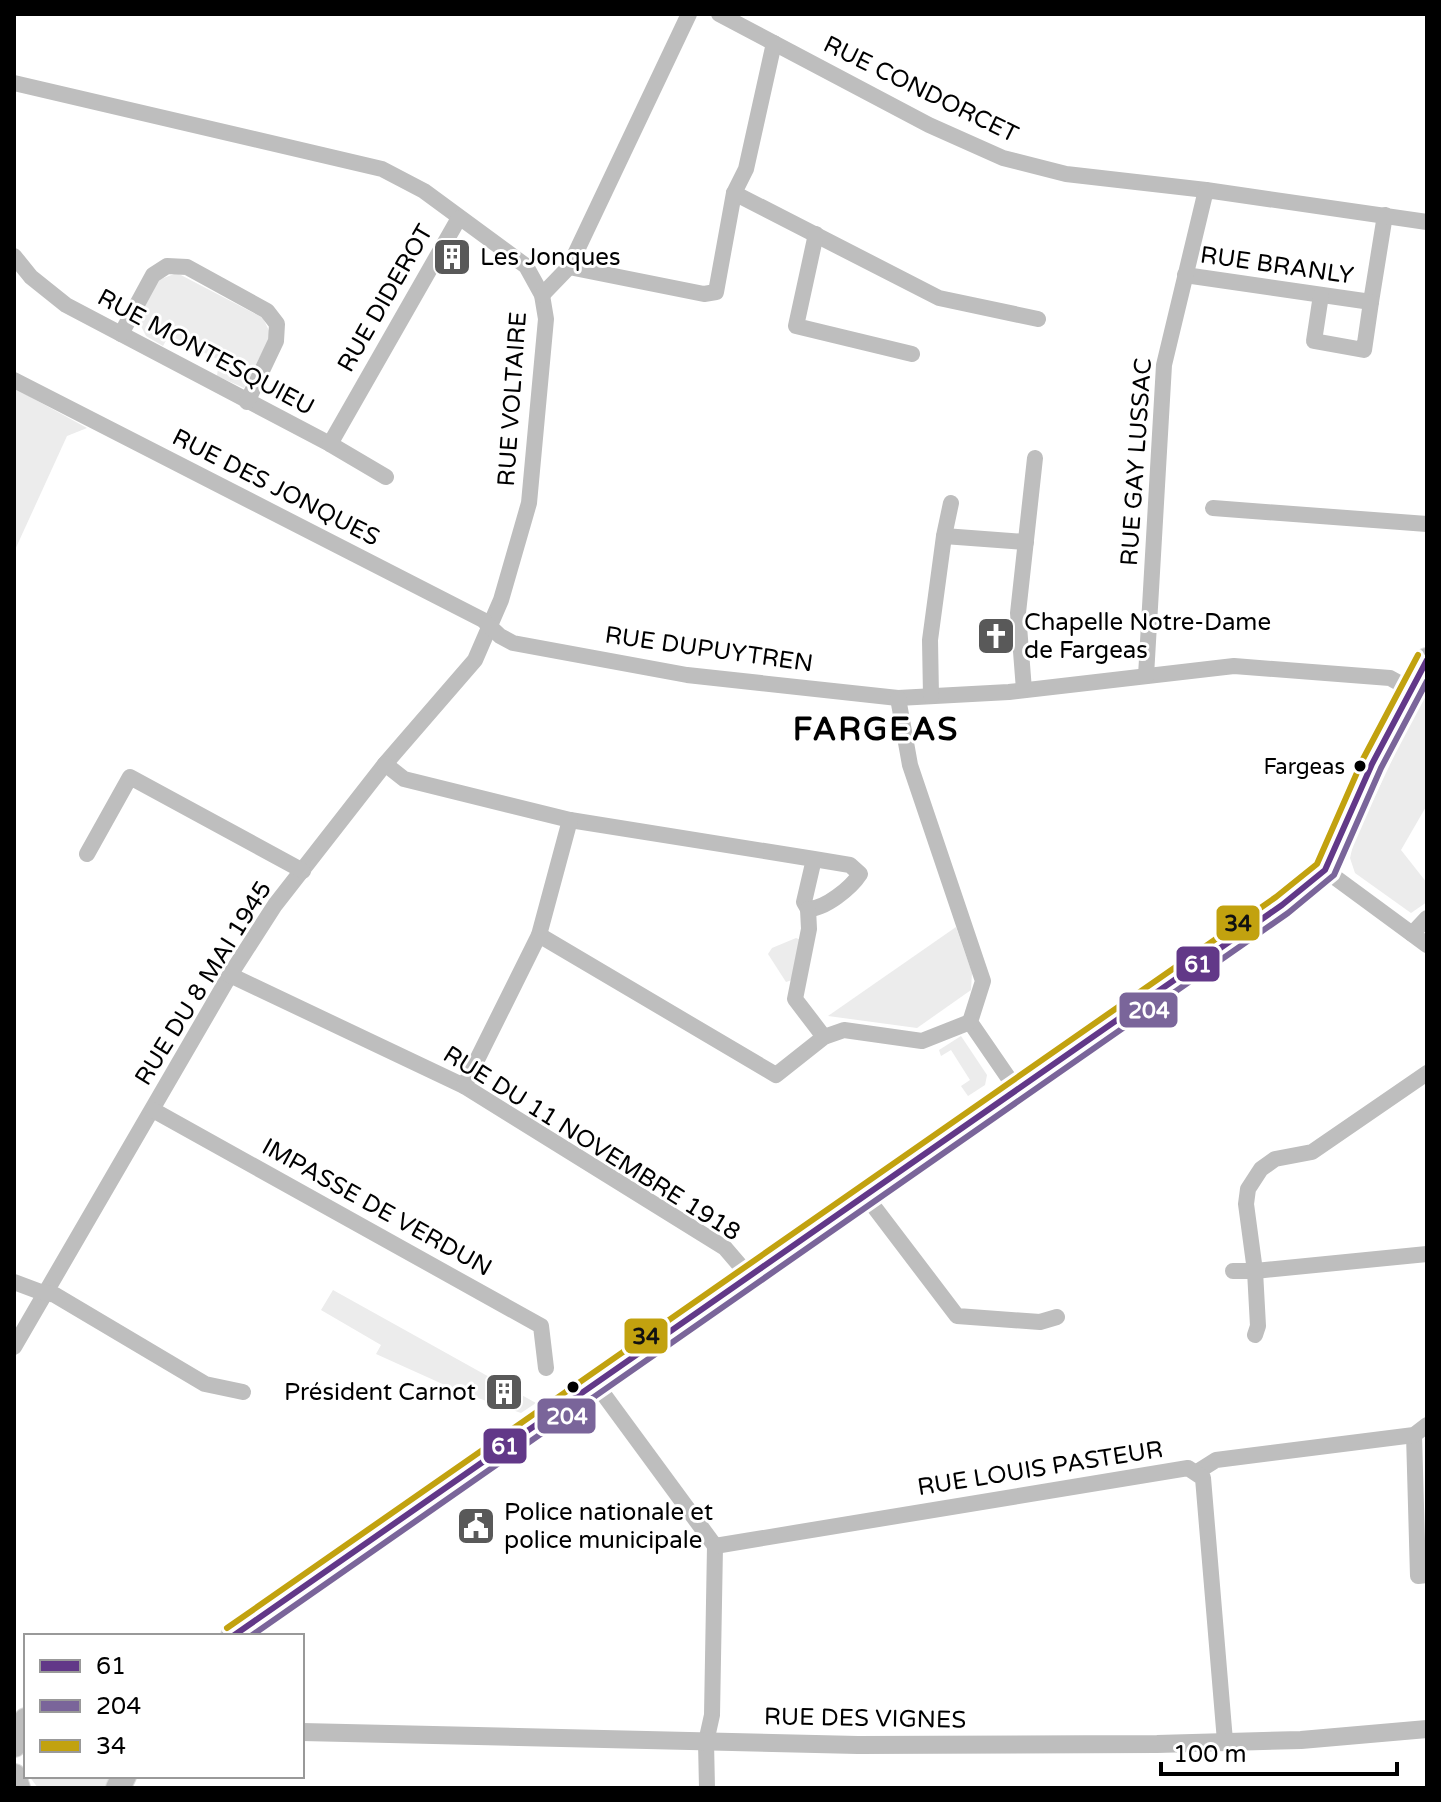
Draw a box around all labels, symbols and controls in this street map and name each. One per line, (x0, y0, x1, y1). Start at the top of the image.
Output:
street label: RUE CONDORCET (819, 30, 1023, 149)
street label: RUE DIDEROT (331, 219, 440, 377)
building icon: Les Jonques (431, 236, 473, 278)
street label: RUE BRANLY (1198, 240, 1356, 291)
place label: Les Jonques (480, 243, 620, 272)
street label: RUE MONTESQUIEU (92, 283, 319, 422)
street label: RUE VOLTAIRE (492, 311, 533, 487)
street label: RUE GAY LUSSAC (1115, 357, 1158, 567)
street label: RUE DES JONQUES (167, 423, 384, 552)
place label: Chapelle Notre-Dame de Fargeas (1024, 608, 1271, 665)
church icon: Chapelle Notre-Dame de Fargeas (975, 615, 1017, 657)
street label: RUE DUPUYTREN (603, 621, 815, 678)
district label: FARGEAS (793, 711, 959, 749)
place label: Fargeas (1264, 754, 1345, 780)
marker: Fargeas (1352, 758, 1368, 774)
street label: RUE DU 8 MAI 1945 (129, 876, 278, 1091)
line badge: 34 (1215, 904, 1261, 942)
text: 34 (1224, 911, 1252, 937)
line badge: 61 (1175, 945, 1221, 983)
text: 61 (1184, 952, 1212, 978)
line badge: 204 (1118, 991, 1179, 1029)
text: 204 (1128, 998, 1170, 1024)
street label: RUE DU 11 NOVEMBRE 1918 (438, 1040, 746, 1247)
street label: IMPASSE DE VERDUN (257, 1132, 497, 1283)
line badge: 34 (623, 1317, 669, 1355)
text: 34 (632, 1324, 660, 1350)
building icon: Président Carnot (483, 1371, 525, 1413)
place label: Président Carnot (284, 1378, 476, 1407)
unlabelled marker (565, 1379, 581, 1395)
line badge: 204 (536, 1397, 597, 1435)
text: 204 (546, 1404, 588, 1430)
line badge: 61 (482, 1427, 528, 1465)
text: 61 (491, 1434, 519, 1460)
street label: RUE LOUIS PASTEUR (915, 1435, 1165, 1502)
place label: Police nationale et police municipale (504, 1498, 713, 1555)
public building icon: Police nationale et police municipale (455, 1505, 497, 1547)
legend (24, 1634, 304, 1778)
text: 61 (96, 1652, 126, 1681)
text: 204 (96, 1692, 141, 1721)
street label: RUE DES VIGNES (764, 1702, 966, 1735)
scale bar (1161, 1726, 1397, 1776)
text: 34 (96, 1732, 126, 1761)
text: 100 m (1173, 1740, 1247, 1769)

